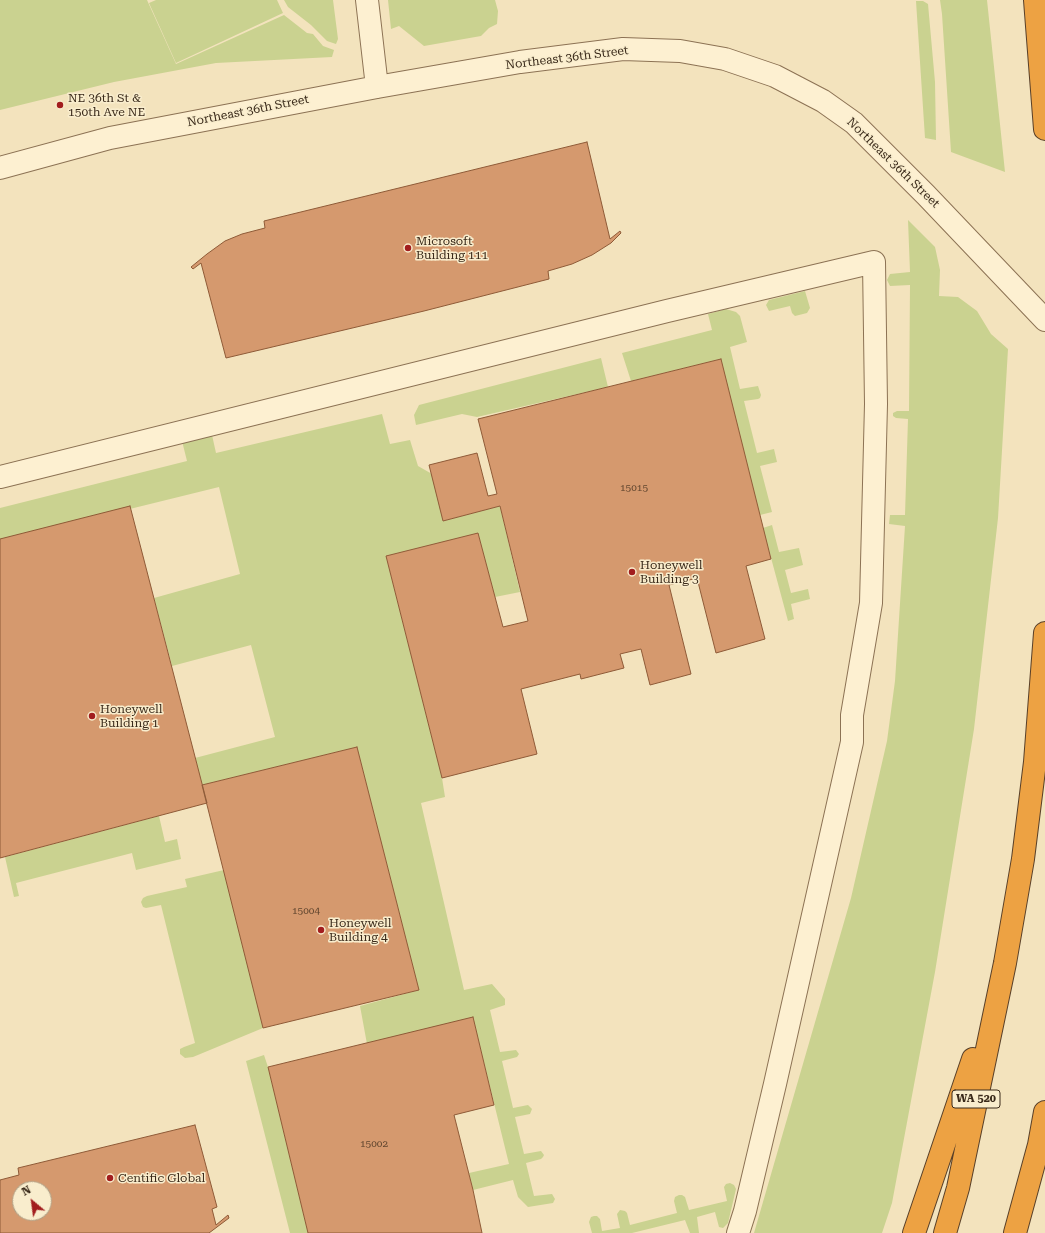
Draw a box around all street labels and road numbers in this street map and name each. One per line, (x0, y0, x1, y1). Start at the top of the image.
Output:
street label: Northeast 36th Street (505, 43, 629, 73)
street label: Northeast 36th Street (186, 92, 310, 130)
street label: Northeast 36th Street (844, 115, 942, 211)
road number: WA 520 (952, 1090, 1000, 1108)

